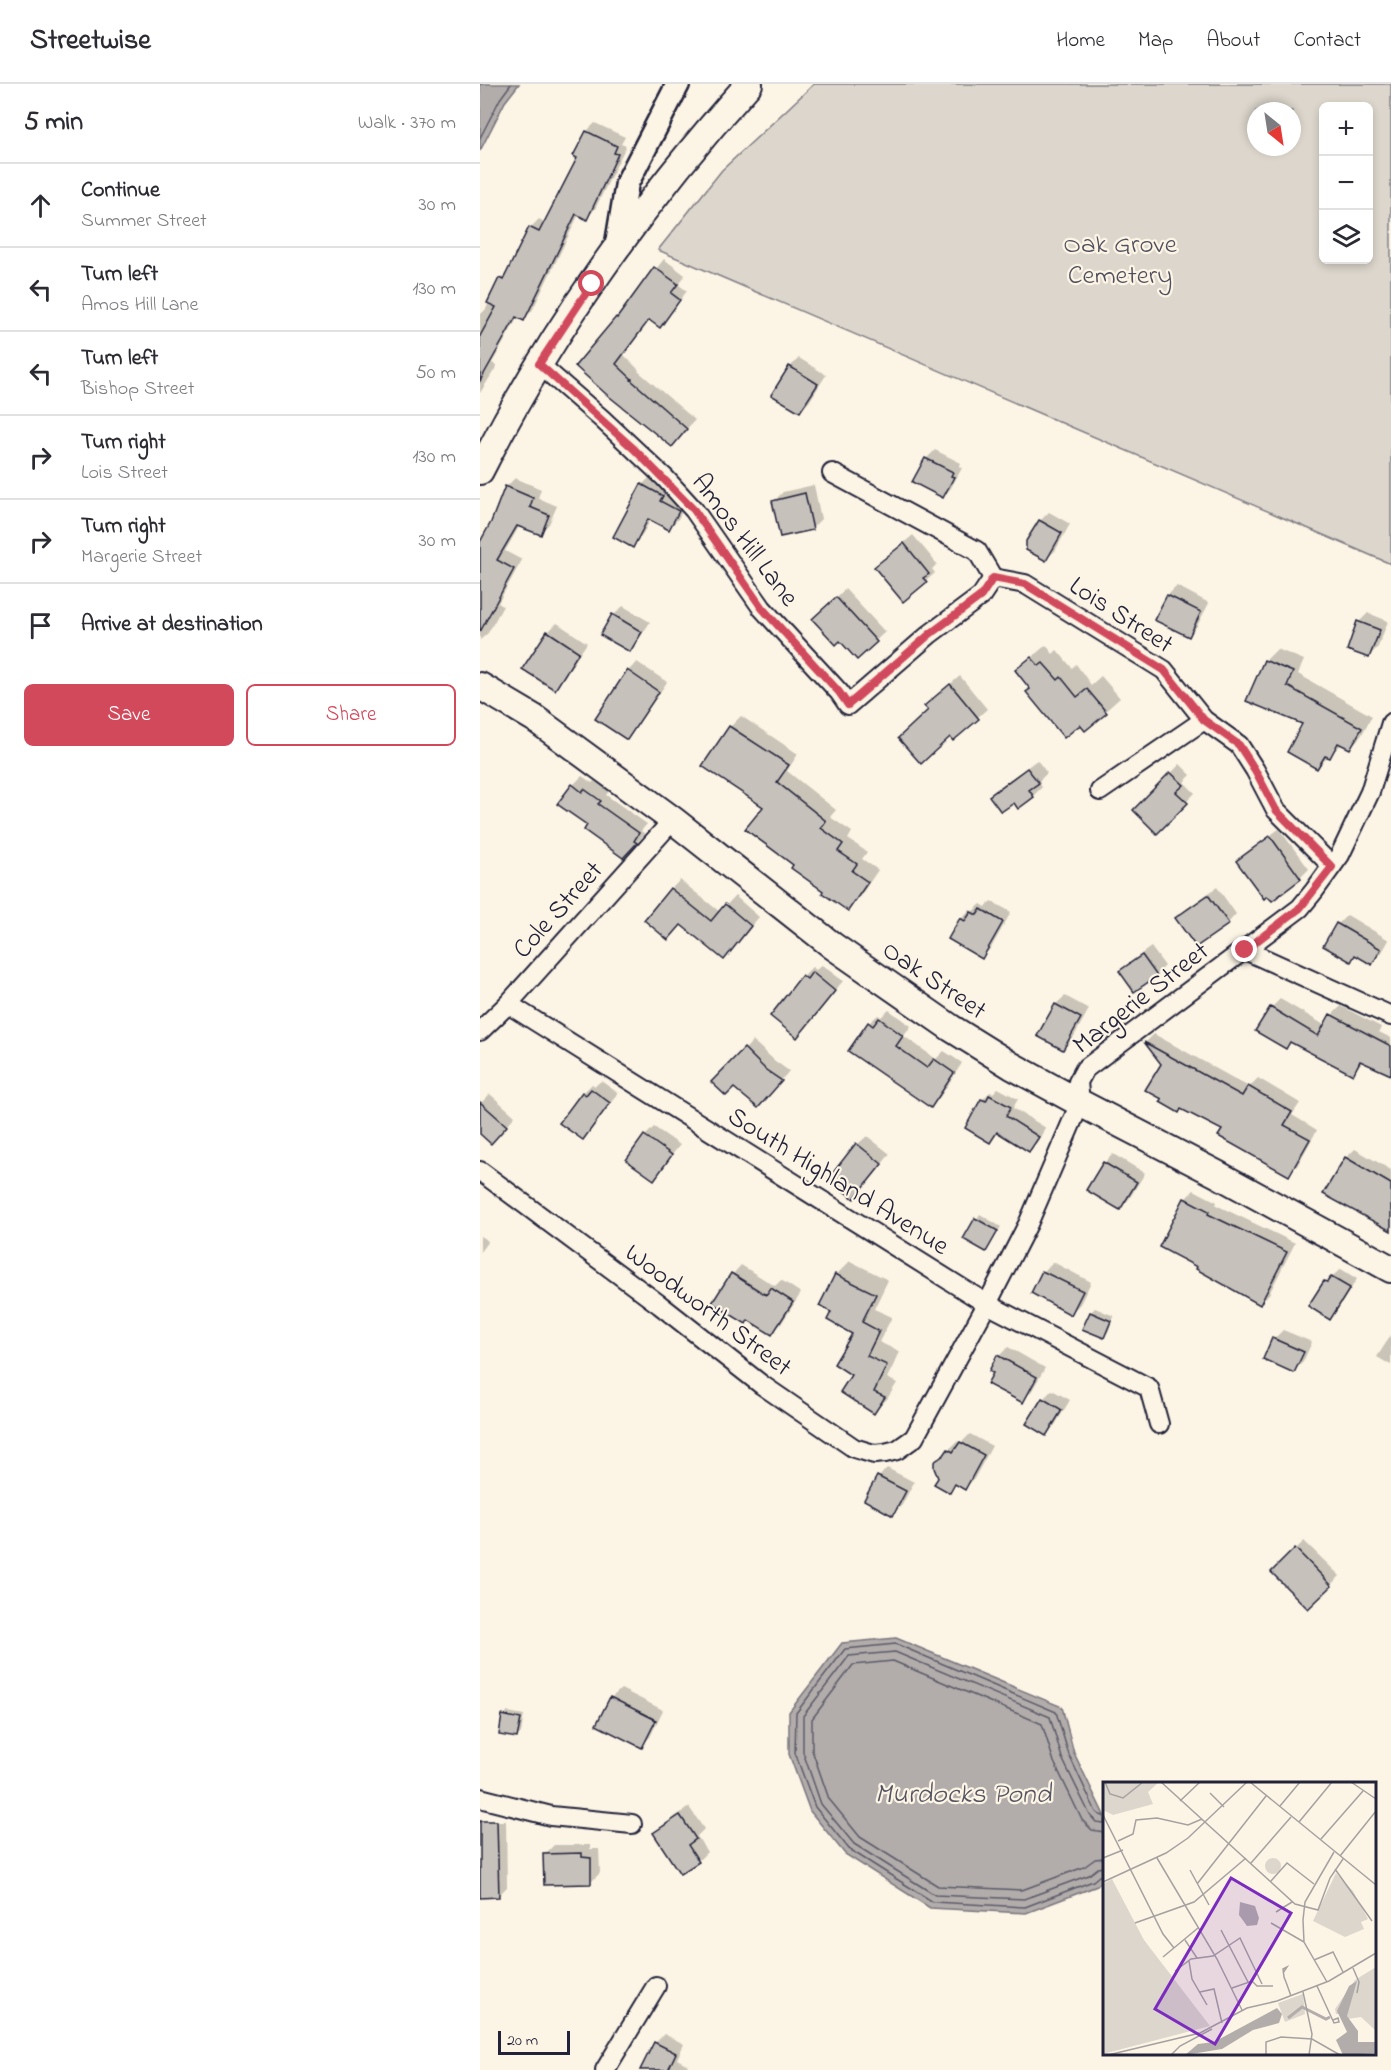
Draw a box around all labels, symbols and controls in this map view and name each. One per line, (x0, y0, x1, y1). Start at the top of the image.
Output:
text: Streetwise (30, 21, 151, 62)
text: Home (1056, 26, 1105, 56)
text: Map (1138, 26, 1173, 56)
text: About (1206, 26, 1260, 56)
text: Contact (1293, 26, 1361, 56)
north arrow (1247, 102, 1301, 156)
map controls (1319, 102, 1373, 264)
button: + (1319, 102, 1373, 156)
text: 5 min (24, 104, 83, 142)
text: Walk · 370 m (358, 109, 456, 138)
button: − (1319, 156, 1373, 210)
text: Continue (81, 175, 160, 207)
icon: ahead (24, 189, 57, 222)
text: 30 m (419, 191, 456, 220)
text: Summer Street (81, 207, 207, 236)
button: layers (1319, 210, 1373, 264)
park label: Oak Grove Cemetery (1063, 226, 1178, 296)
text: Turn left (81, 259, 158, 291)
route start (578, 270, 604, 296)
icon: left (24, 273, 57, 306)
text: 130 m (412, 275, 456, 304)
text: Amos Hill Lane (81, 291, 198, 320)
text: Turn left (81, 343, 158, 375)
icon: left (24, 357, 57, 390)
text: 50 m (415, 359, 456, 388)
text: Bishop Street (81, 375, 194, 404)
text: Turn right (81, 427, 166, 459)
icon: right (24, 441, 57, 474)
text: 130 m (412, 443, 456, 472)
text: Lois Street (81, 459, 168, 488)
street label: Amos Hill Lane (681, 465, 808, 616)
text: Turn right (81, 511, 166, 543)
icon: right (24, 525, 57, 558)
text: 30 m (419, 527, 456, 556)
text: Margerie Street (81, 543, 202, 572)
street label: Lois Street (1061, 568, 1181, 664)
icon: arrive (24, 609, 57, 642)
text: Arrive at destination (81, 609, 263, 641)
button: Save (24, 684, 234, 746)
button: Share (246, 684, 456, 746)
street label: Cole Street (504, 853, 613, 968)
street label: Oak Street (873, 932, 994, 1030)
street label: Margerie Street (1065, 933, 1218, 1065)
route end (1231, 936, 1257, 962)
street label: South Highland Avenue (719, 1098, 957, 1267)
street label: Woodworth Street (616, 1235, 799, 1387)
water label: Murdocks Pond (875, 1775, 1052, 1816)
inset map (1103, 1782, 1376, 2055)
scale bar (498, 2028, 570, 2056)
text: 20 m (507, 2029, 538, 2053)

